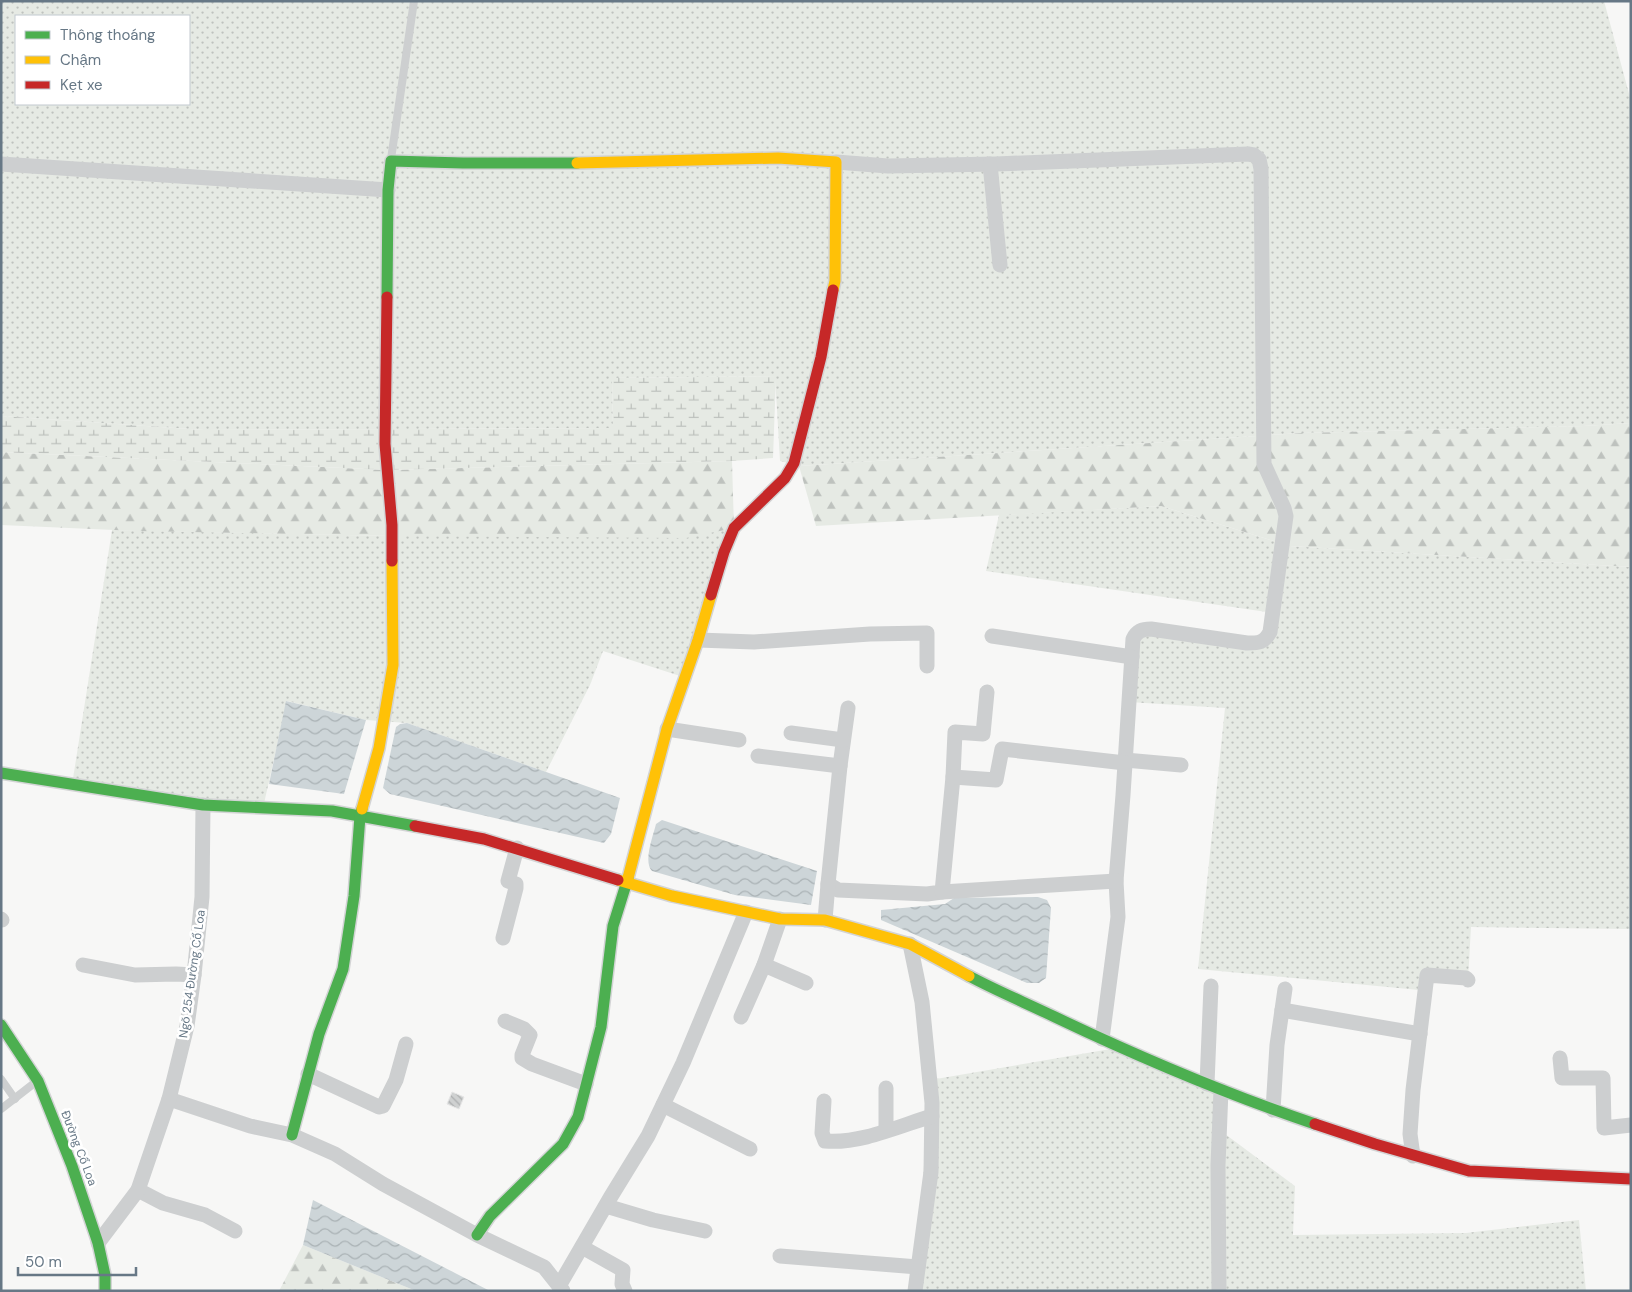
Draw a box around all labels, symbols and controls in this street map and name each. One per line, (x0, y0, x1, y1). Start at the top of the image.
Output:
legend (15, 15, 190, 105)
text: Thông thoáng (60, 25, 155, 45)
text: Chậm (60, 50, 101, 70)
text: Kẹt xe (60, 75, 103, 95)
street label: Ngõ 254 Đường Cổ Loa (175, 909, 209, 1039)
street label: Đường Cổ Loa (57, 1108, 101, 1188)
scale bar (18, 1244, 135, 1276)
text: 50 m (25, 1252, 62, 1272)

